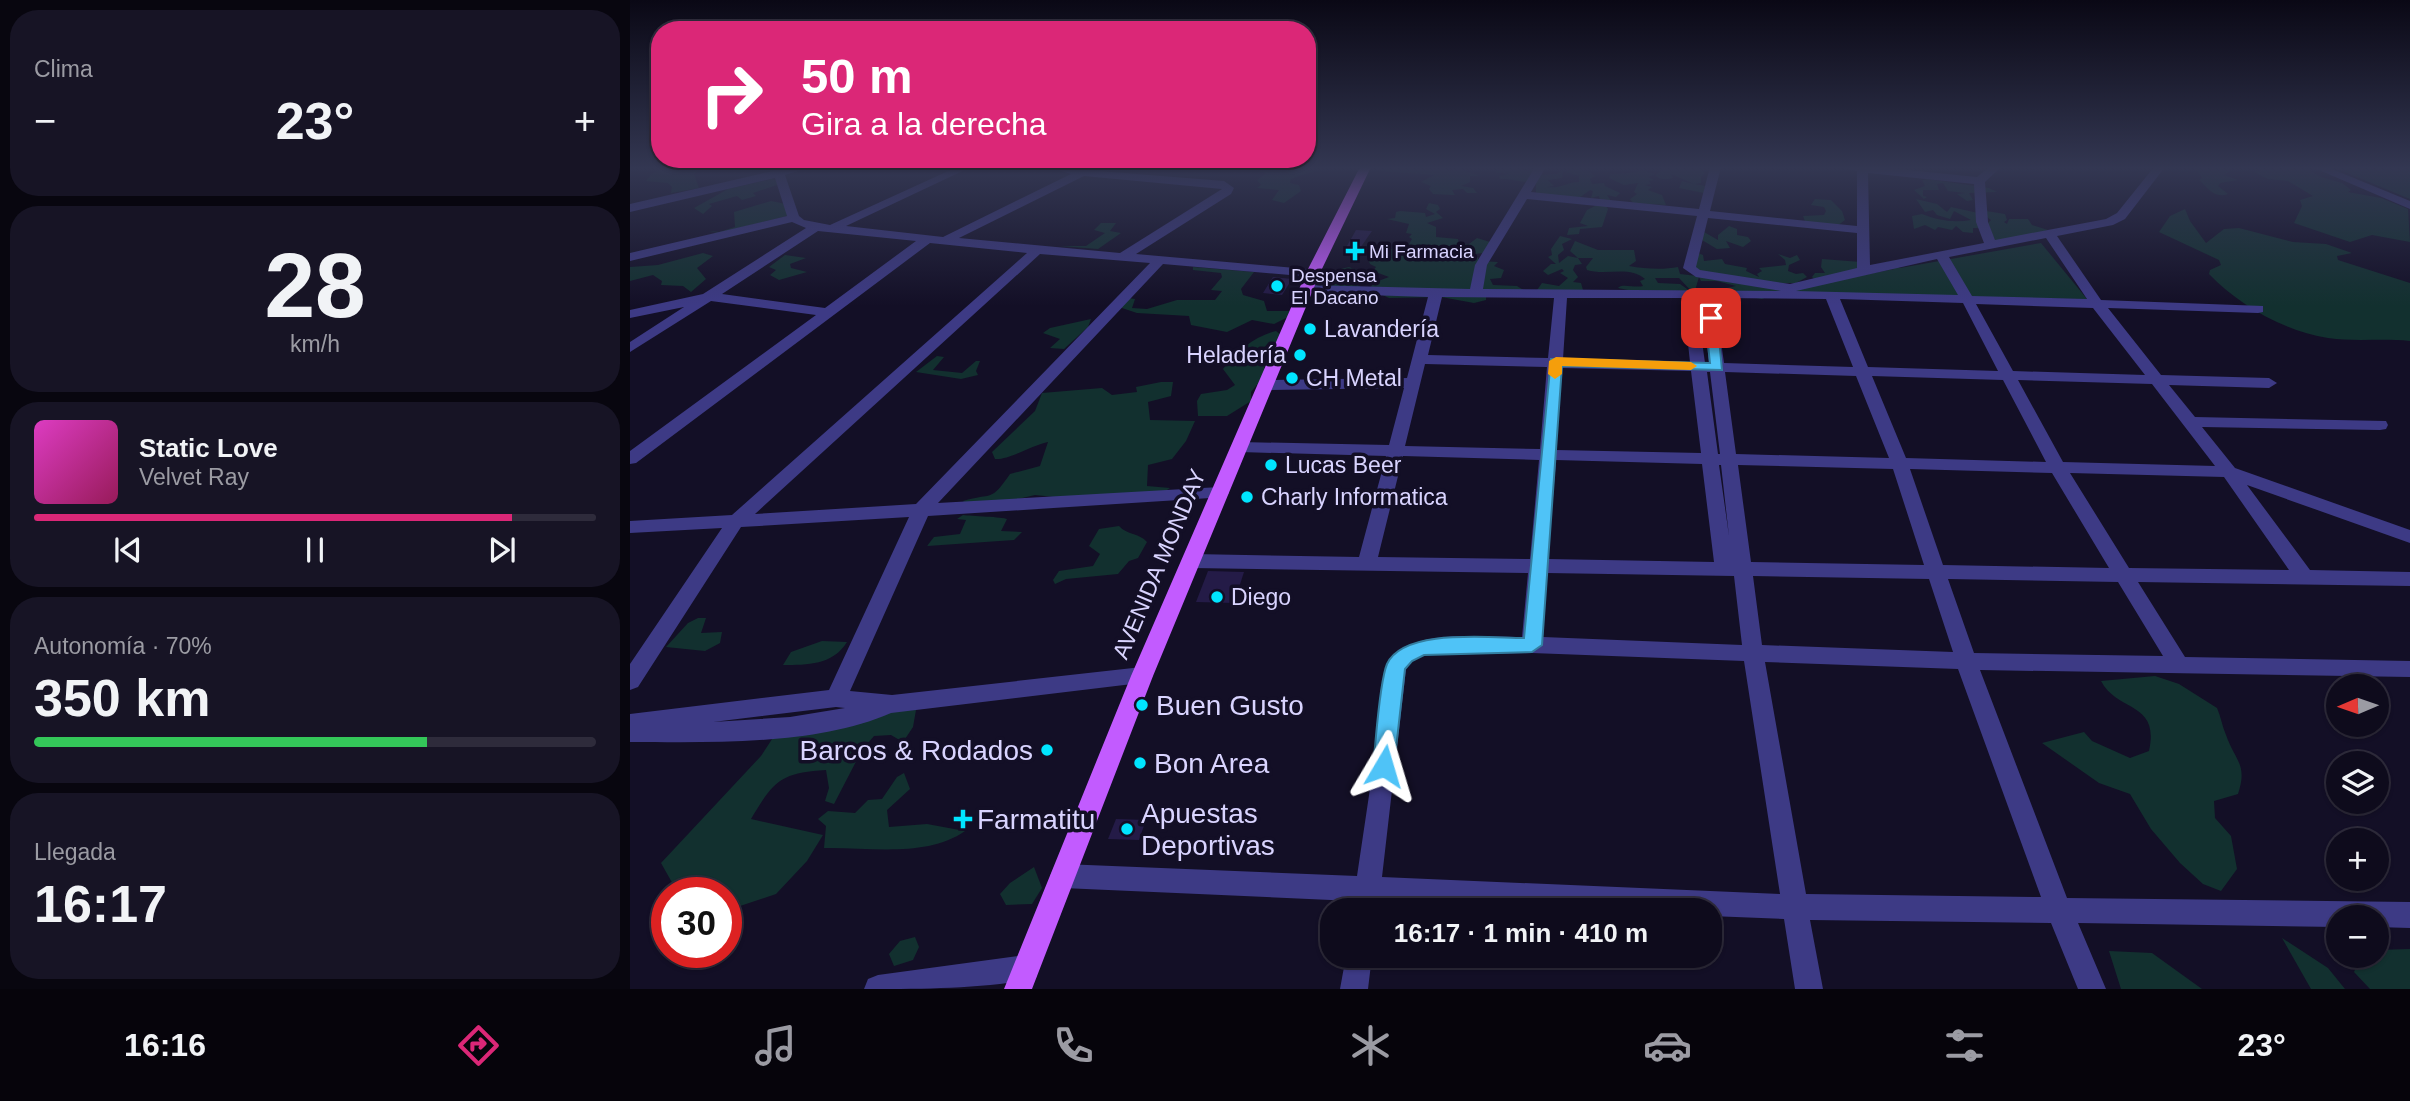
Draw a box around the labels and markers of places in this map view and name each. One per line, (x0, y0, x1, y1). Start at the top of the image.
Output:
place label: Mi Farmacia (1369, 241, 1474, 262)
marker: Mi Farmacia (1347, 243, 1363, 259)
place label: Despensa El Dacano (1291, 265, 1379, 308)
marker: Despensa El Dacano (1269, 278, 1285, 294)
pin (1681, 288, 1741, 348)
place label: Lavandería (1324, 316, 1439, 342)
marker: Lavandería (1302, 321, 1318, 337)
place label: Heladería (1186, 342, 1286, 368)
marker: Heladería (1292, 347, 1308, 363)
place label: CH Metal (1306, 365, 1402, 391)
marker: CH Metal (1284, 370, 1300, 386)
place label: Lucas Beer (1285, 452, 1402, 478)
marker: Lucas Beer (1263, 457, 1279, 473)
place label: Charly Informatica (1261, 484, 1448, 510)
marker: Charly Informatica (1239, 489, 1255, 505)
place label: Diego (1231, 584, 1291, 610)
marker: Diego (1209, 589, 1225, 605)
place label: Buen Gusto (1156, 690, 1304, 721)
marker: Buen Gusto (1134, 697, 1150, 713)
place label: Barcos & Rodados (800, 735, 1033, 766)
marker: Barcos & Rodados (1039, 742, 1055, 758)
place label: Bon Area (1154, 748, 1270, 779)
marker: Bon Area (1132, 755, 1148, 771)
place label: Apuestas Deportivas (1141, 798, 1275, 861)
place label: Farmatitu (977, 804, 1095, 835)
marker: Farmatitu (955, 811, 971, 827)
marker: Apuestas Deportivas (1119, 821, 1135, 837)

